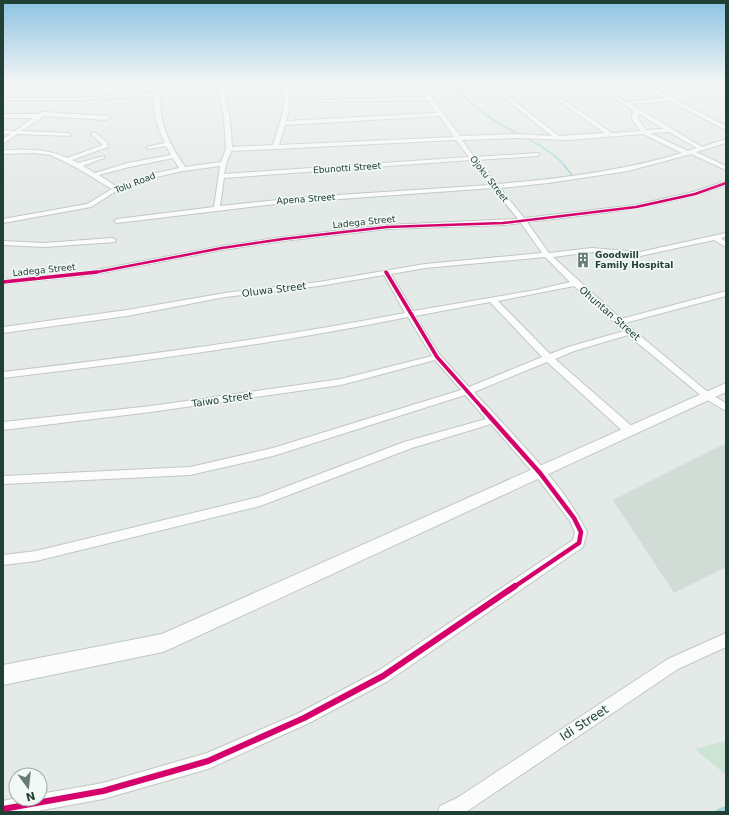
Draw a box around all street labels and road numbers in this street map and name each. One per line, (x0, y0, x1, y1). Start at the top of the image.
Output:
street label: Ojoku Street (468, 154, 510, 204)
street label: Ebunotti Street (313, 161, 382, 175)
street label: Tolu Road (112, 171, 157, 196)
street label: Apena Street (276, 192, 336, 206)
street label: Ladega Street (332, 214, 396, 230)
street label: Ladega Street (12, 262, 76, 278)
street label: Oluwa Street (241, 280, 307, 299)
street label: Ohuntan Street (577, 284, 642, 343)
street label: Taiwo Street (190, 390, 253, 409)
street label: Idi Street (557, 702, 611, 744)

